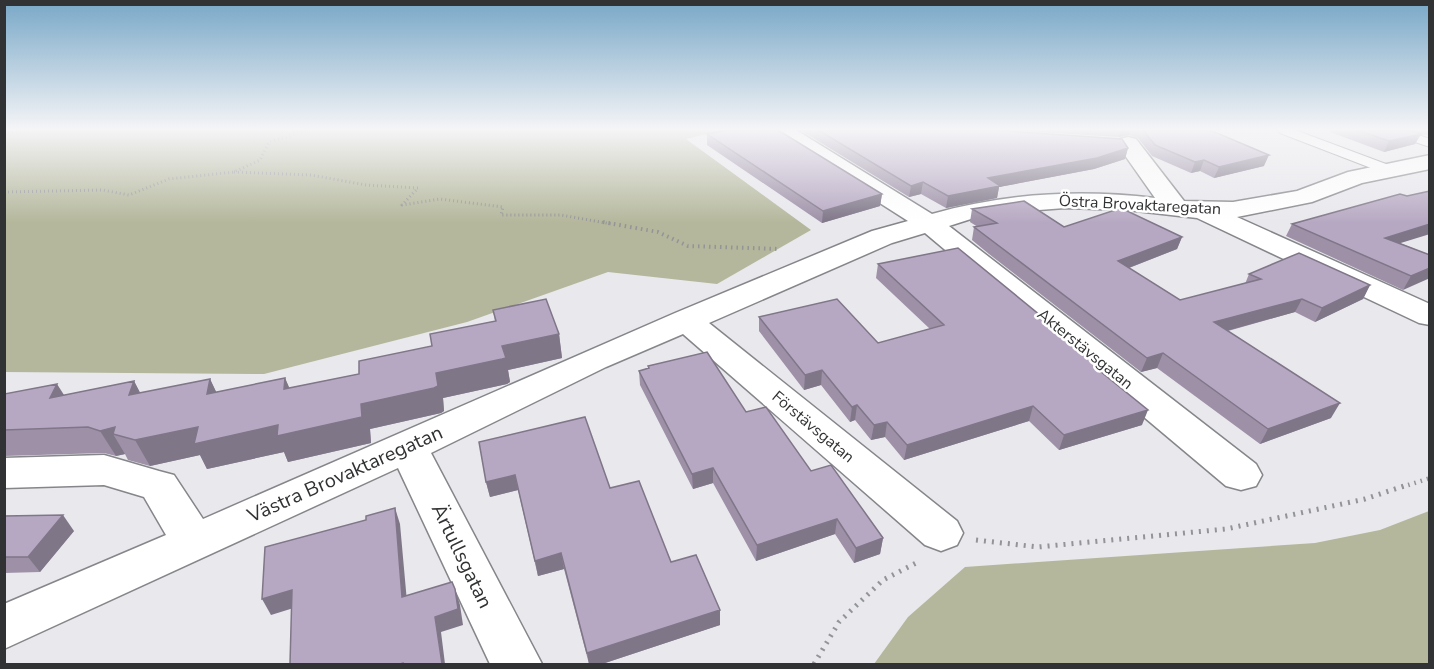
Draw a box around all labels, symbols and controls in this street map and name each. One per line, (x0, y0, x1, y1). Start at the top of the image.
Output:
street label: Östra Brovaktaregatan (1058, 190, 1222, 220)
street label: Akterstävsgatan (1032, 303, 1138, 395)
street label: Förstävsgatan (767, 386, 859, 468)
street label: Västra Brovaktaregatan (242, 419, 447, 530)
street label: Ärtullsgatan (425, 499, 499, 613)

